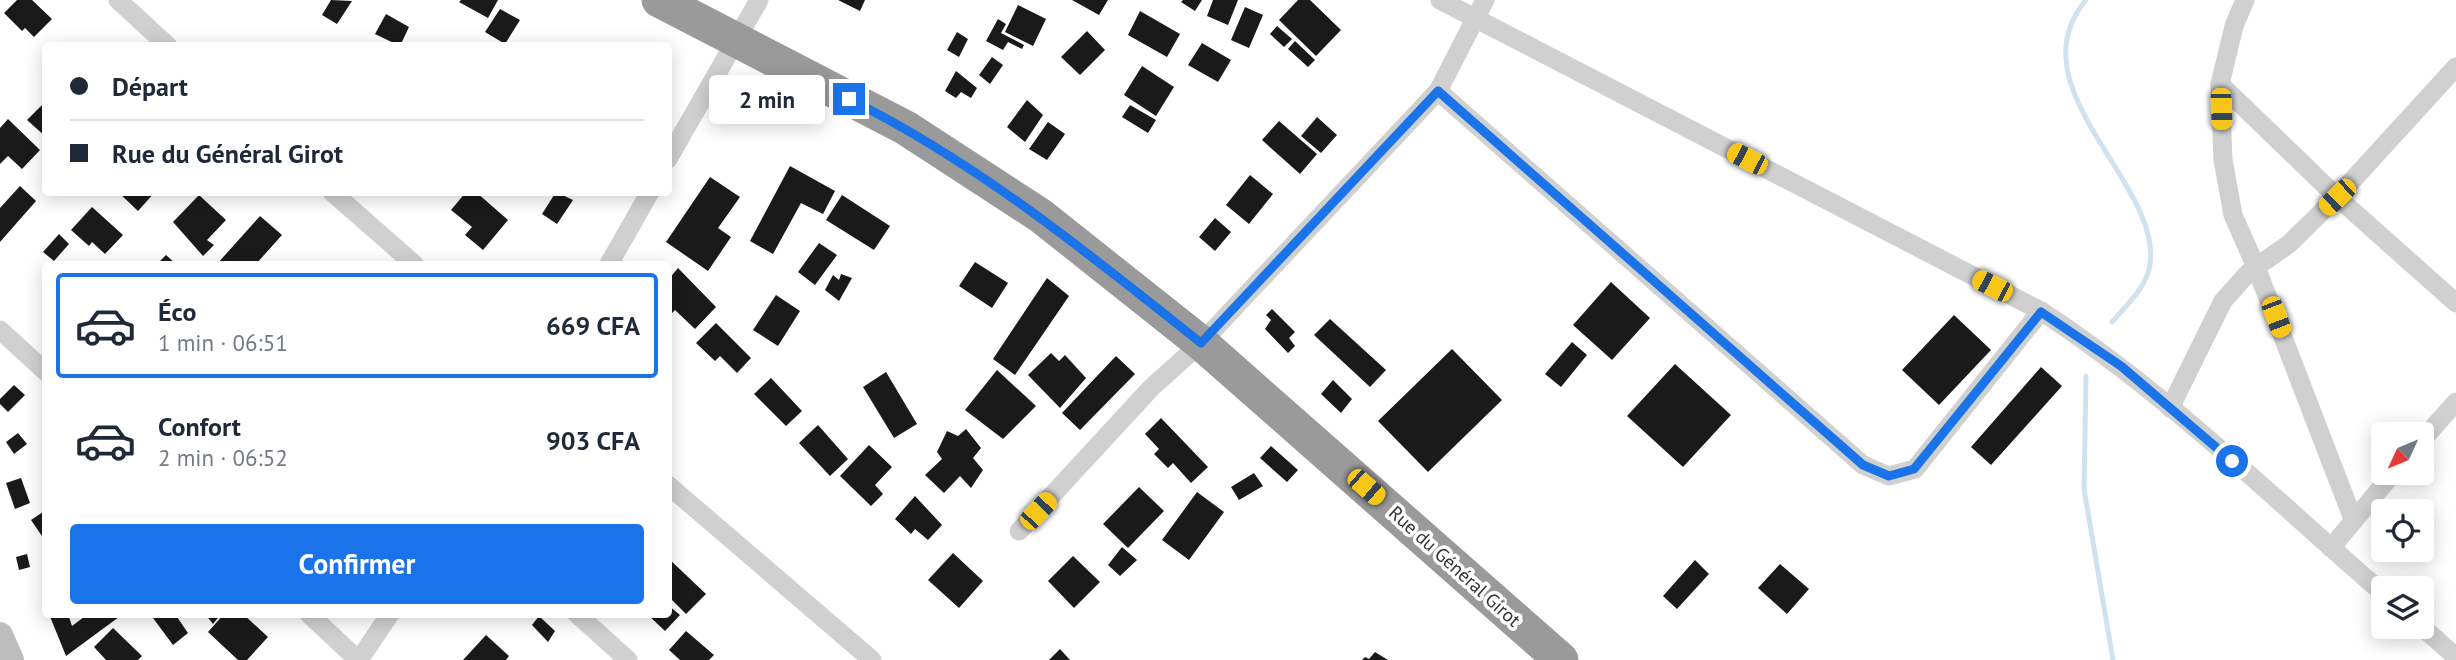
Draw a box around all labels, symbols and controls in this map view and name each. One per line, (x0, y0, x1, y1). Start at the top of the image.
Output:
text: Départ (112, 70, 188, 103)
callout: 2 min (709, 74, 824, 124)
route end (833, 83, 865, 115)
text: 2 min (739, 85, 795, 114)
car (2210, 88, 2233, 130)
text: Rue du Général Girot (112, 137, 343, 170)
car (1724, 140, 1771, 178)
car (2315, 175, 2360, 219)
car (1969, 267, 2016, 305)
icon: car (74, 294, 137, 357)
car (2259, 294, 2294, 340)
text: Éco (158, 295, 196, 328)
text: 669 CFA (546, 309, 640, 342)
text: 1 min · 06:51 (158, 328, 288, 357)
icon: car (74, 409, 137, 472)
text: Confort (158, 410, 241, 443)
north arrow (2371, 422, 2434, 485)
map controls (2371, 422, 2434, 639)
text: 903 CFA (546, 424, 640, 457)
text: 2 min · 06:52 (158, 443, 288, 472)
route start (2216, 445, 2248, 477)
car (1344, 465, 1389, 509)
car (1016, 488, 1061, 534)
button: locate (2371, 499, 2434, 562)
street label: Rue du Général Girot (1384, 500, 1526, 632)
button: Confirmer (70, 524, 644, 604)
button: layers (2371, 576, 2434, 639)

